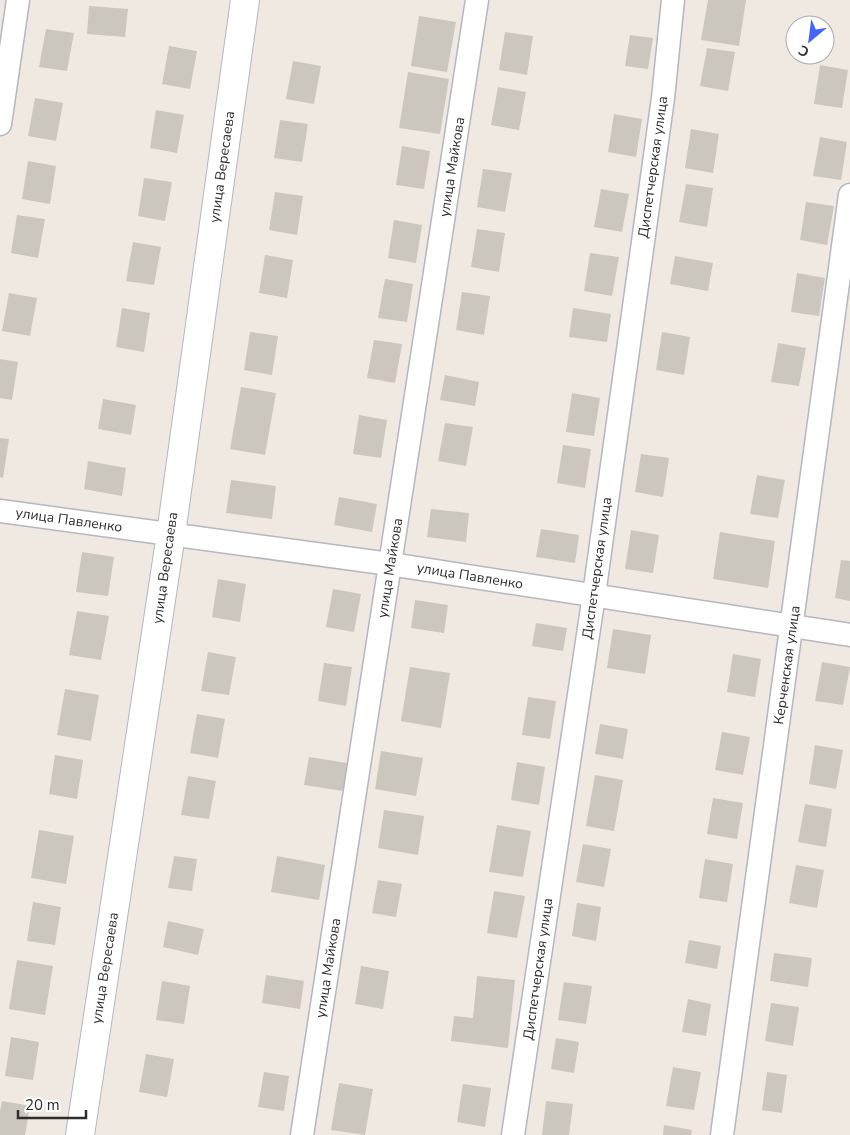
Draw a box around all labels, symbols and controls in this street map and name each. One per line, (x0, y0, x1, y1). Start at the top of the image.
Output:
north arrow (785, 15, 835, 65)
text: С (795, 40, 813, 62)
street label: Диспетчерская улица (634, 95, 672, 239)
street label: улица Вересаева (205, 110, 239, 224)
street label: улица Майкова (435, 116, 469, 218)
street label: Диспетчерская улица (578, 496, 616, 640)
street label: улица Павленко (14, 503, 124, 537)
street label: улица Вересаева (148, 511, 182, 625)
street label: улица Майкова (373, 517, 407, 619)
street label: улица Павленко (415, 558, 525, 594)
street label: Керченская улица (769, 604, 805, 726)
street label: Диспетчерская улица (519, 897, 557, 1041)
street label: улица Вересаева (87, 911, 123, 1025)
street label: улица Майкова (311, 917, 345, 1019)
scale bar (18, 1088, 85, 1120)
text: 20 m (25, 1095, 60, 1115)

